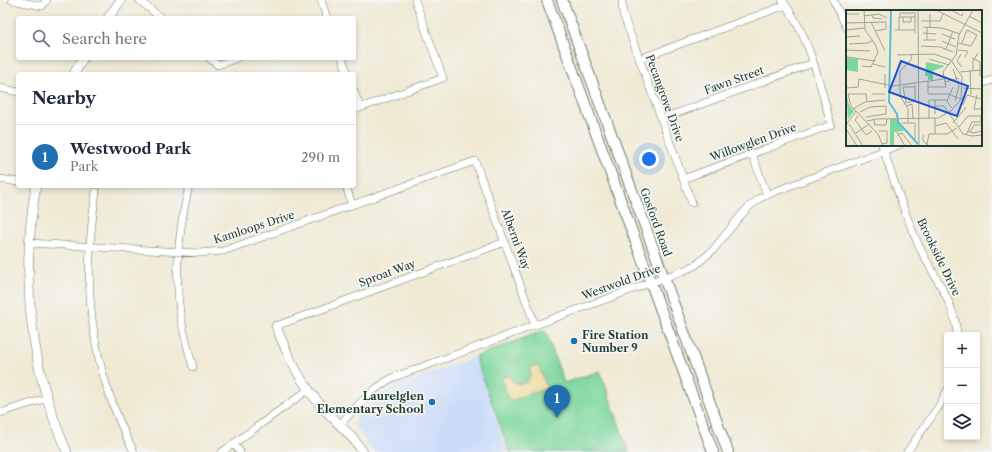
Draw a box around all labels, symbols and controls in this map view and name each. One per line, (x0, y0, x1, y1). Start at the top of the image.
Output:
inset map (846, 10, 982, 146)
search box (16, 16, 356, 60)
icon: search (30, 27, 52, 49)
text: Search here (62, 29, 147, 48)
street label: Pecangrove Drive (643, 53, 687, 143)
street label: Fawn Street (702, 63, 766, 97)
text: Nearby (32, 88, 96, 108)
street label: Willowglen Drive (707, 120, 798, 164)
text: Westwood Park (70, 139, 191, 158)
text: 1 (42, 149, 48, 165)
text: 290 m (301, 149, 340, 165)
your location (639, 149, 659, 169)
text: Park (70, 158, 98, 174)
street label: Gosford Road (637, 186, 675, 259)
street label: Alberni Way (498, 205, 534, 272)
street label: Kamloops Drive (212, 207, 296, 247)
street label: Brookside Drive (914, 216, 964, 298)
street label: Sproat Way (357, 256, 418, 290)
street label: Westwold Drive (579, 261, 662, 303)
place label: Fire Station Number 9 (582, 328, 649, 355)
map controls (944, 332, 980, 440)
button: + (944, 332, 980, 368)
marker: Fire Station Number 9 (569, 336, 579, 346)
button: − (944, 368, 980, 404)
pin: 1 (544, 385, 570, 418)
place label: Laurelglen Elementary School (317, 389, 424, 416)
marker: Laurelglen Elementary School (427, 397, 437, 407)
button: layers (944, 404, 980, 440)

